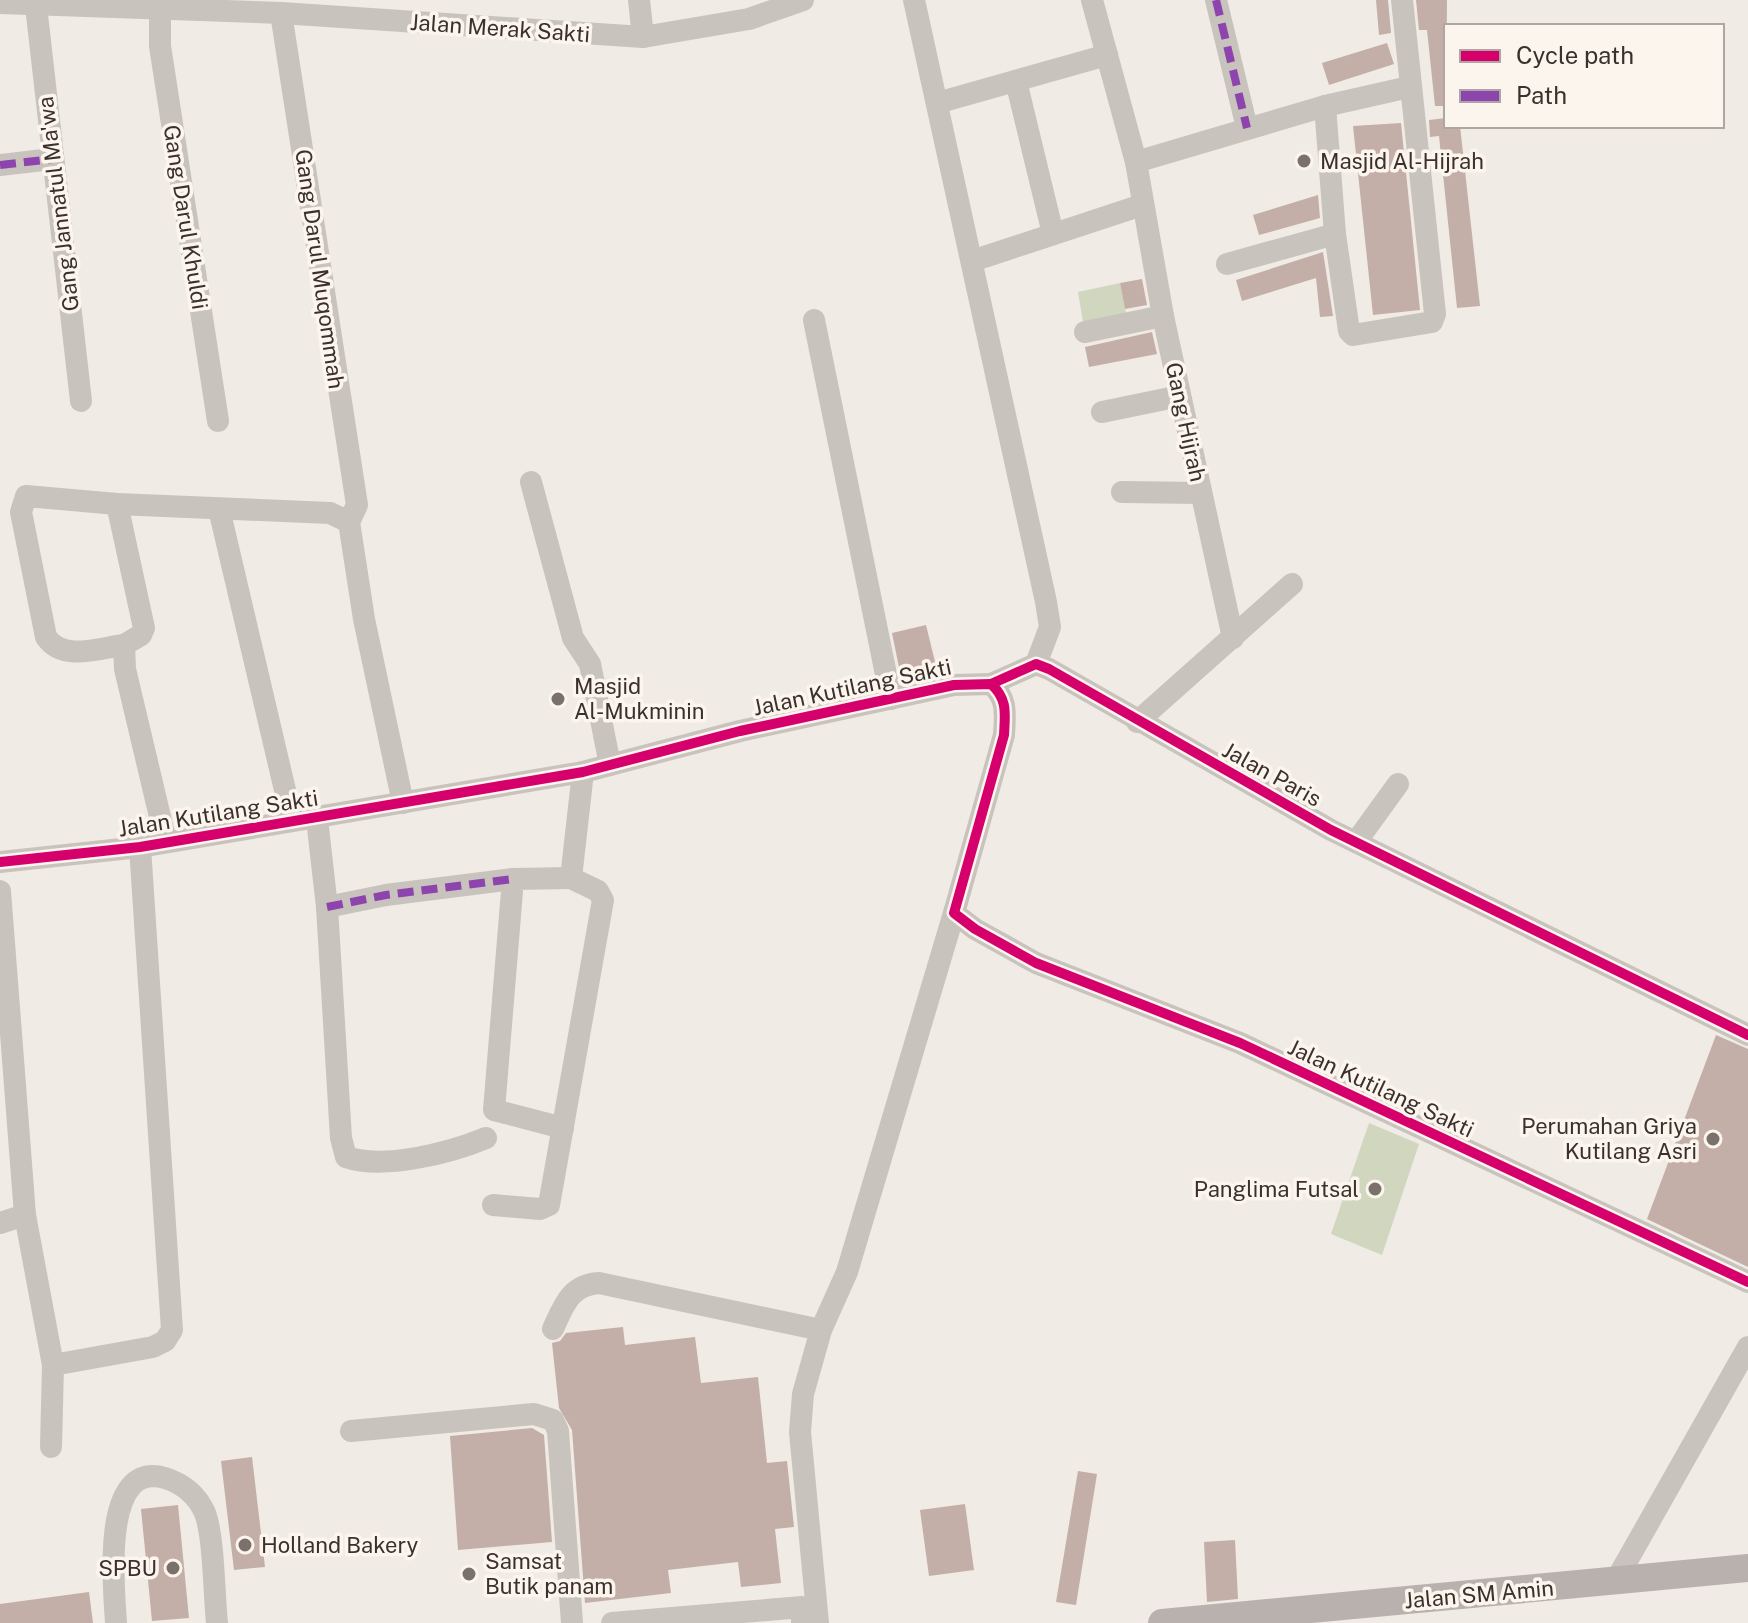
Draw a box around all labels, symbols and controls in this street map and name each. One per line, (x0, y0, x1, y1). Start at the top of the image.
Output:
street label: Jalan Merak Sakti (409, 9, 591, 47)
legend (1444, 24, 1724, 128)
text: Cycle path (1516, 41, 1634, 69)
text: Path (1516, 81, 1567, 109)
street label: Gang Jannatul Ma'wa (32, 95, 84, 313)
street label: Gang Darul Khuldi (159, 123, 213, 311)
street label: Gang Darul Muqommah (290, 148, 350, 390)
place label: Masjid Al-Hijrah (1320, 148, 1484, 174)
marker: Masjid Al-Hijrah (1295, 152, 1313, 170)
street label: Gang Hijrah (1161, 360, 1211, 484)
street label: Jalan Kutilang Sakti (750, 653, 954, 721)
place label: Masjid Al-Mukminin (574, 673, 705, 724)
marker: Masjid Al-Mukminin (549, 690, 567, 708)
street label: Jalan Paris (1218, 736, 1326, 812)
street label: Jalan Kutilang Sakti (116, 784, 320, 842)
street label: Jalan Kutilang Sakti (1284, 1034, 1478, 1142)
place label: Perumahan Griya Kutilang Asri (1521, 1113, 1697, 1164)
marker: Perumahan Griya Kutilang Asri (1704, 1130, 1722, 1148)
place label: Panglima Futsal (1194, 1176, 1359, 1202)
marker: Panglima Futsal (1366, 1180, 1384, 1198)
place label: Holland Bakery (261, 1532, 418, 1558)
marker: Holland Bakery (236, 1536, 254, 1554)
place label: Samsat Butik panam (485, 1548, 613, 1599)
place label: SPBU (98, 1555, 157, 1581)
marker: SPBU (164, 1559, 182, 1577)
marker: Samsat Butik panam (460, 1565, 478, 1583)
street label: Jalan SM Amin (1403, 1575, 1555, 1613)

